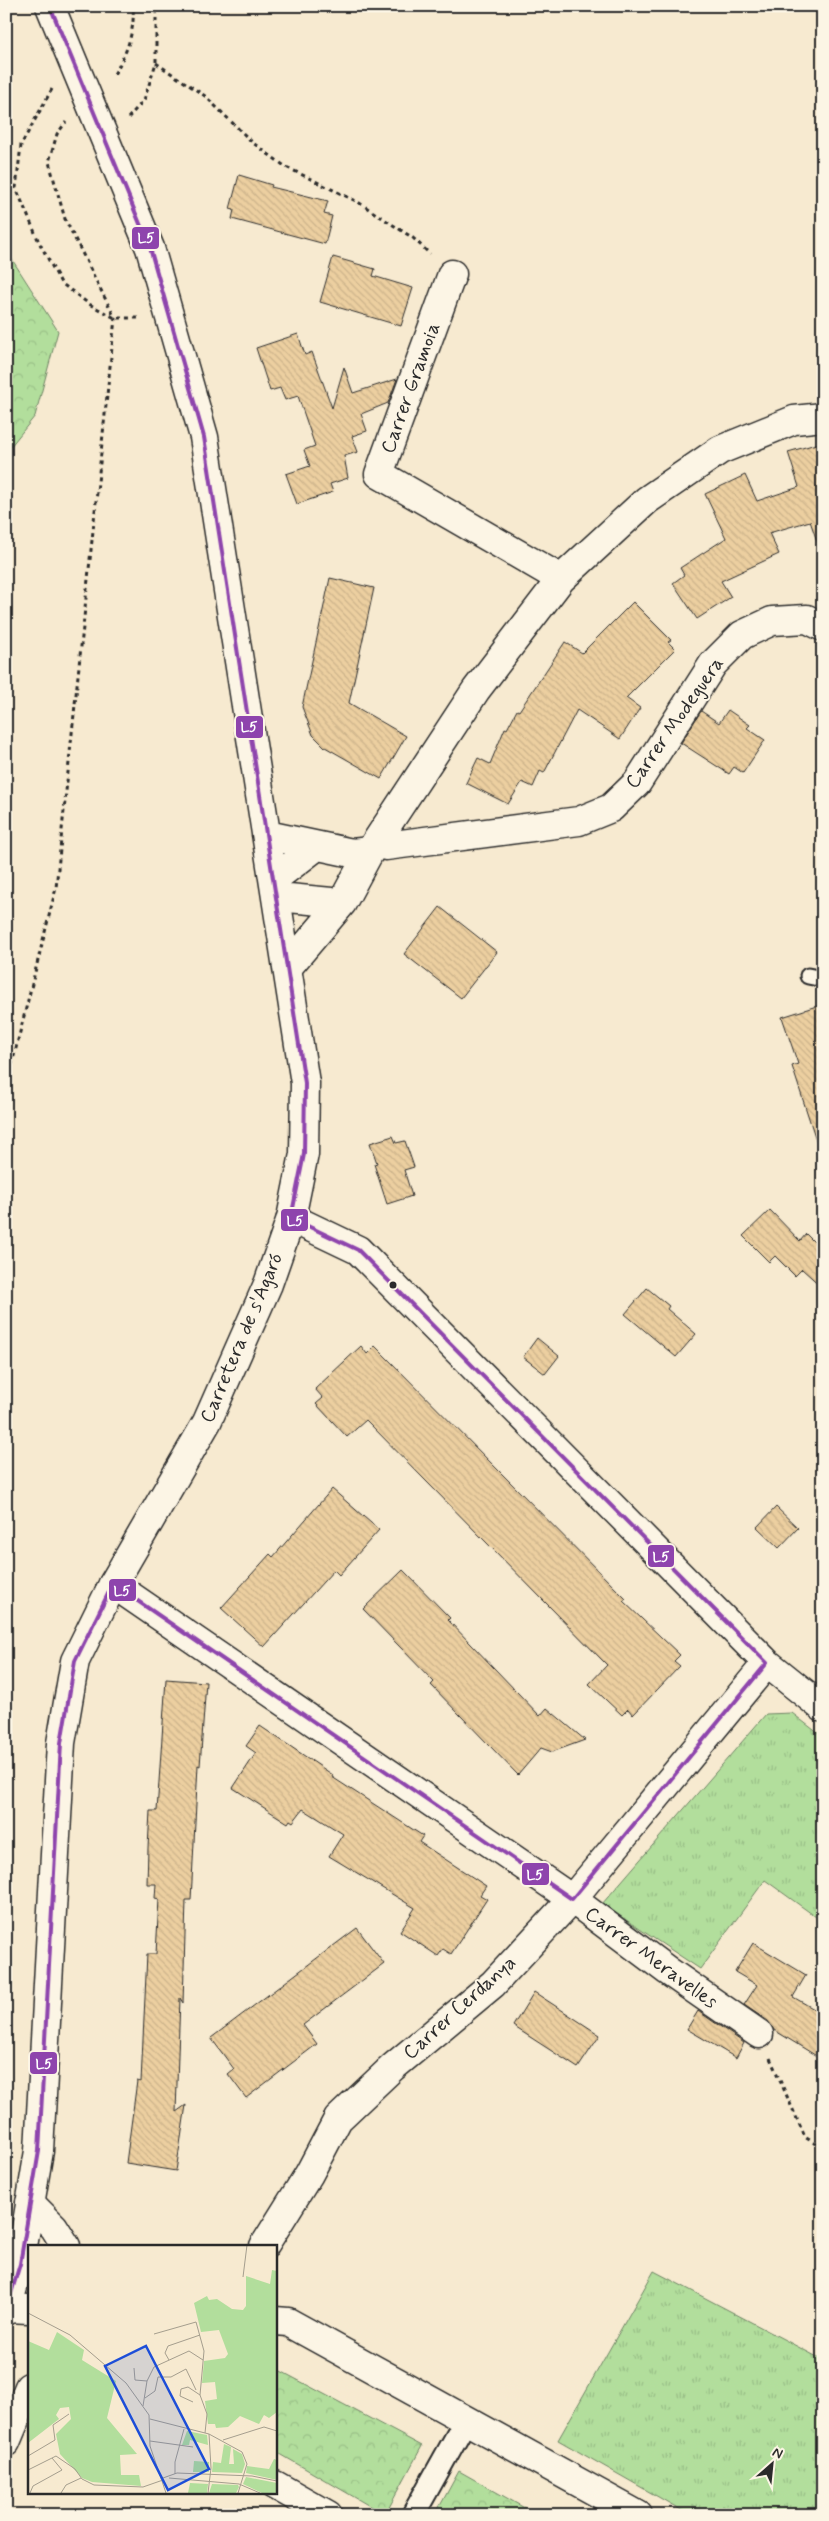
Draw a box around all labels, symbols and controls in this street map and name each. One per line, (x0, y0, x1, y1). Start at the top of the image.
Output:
line badge: L5 (131, 226, 160, 250)
text: L5 (137, 229, 155, 247)
street label: Carrer Gramoia (375, 319, 447, 457)
street label: Carrer Modeguera (619, 652, 731, 794)
line badge: L5 (235, 715, 264, 739)
text: L5 (240, 718, 258, 736)
line badge: L5 (280, 1208, 309, 1232)
text: L5 (286, 1212, 304, 1230)
street label: Carretera de s'Agaró (194, 1249, 290, 1427)
unlabelled marker (388, 1280, 398, 1290)
line badge: L5 (647, 1544, 675, 1568)
text: L5 (652, 1548, 670, 1566)
line badge: L5 (108, 1578, 137, 1602)
text: L5 (113, 1582, 131, 1600)
line badge: L5 (521, 1862, 550, 1886)
text: L5 (526, 1866, 544, 1884)
street label: Carrer Meravelles (579, 1901, 723, 2015)
street label: Carrer Cerdanya (398, 1950, 522, 2066)
line badge: L5 (29, 2051, 58, 2075)
text: L5 (35, 2055, 53, 2073)
inset map (28, 2245, 276, 2494)
north arrow (746, 2438, 796, 2488)
text: N (769, 2443, 786, 2463)

